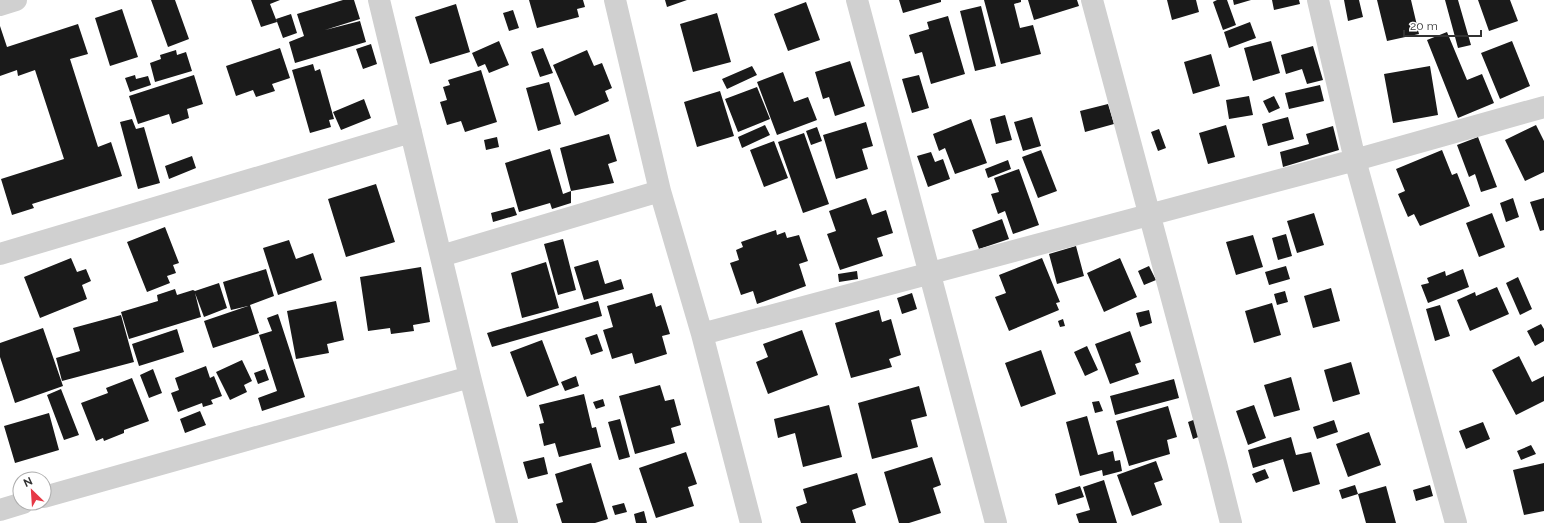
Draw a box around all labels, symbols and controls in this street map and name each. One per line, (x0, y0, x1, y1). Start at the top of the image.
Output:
scale bar (1404, 12, 1481, 38)
text: 20 m (1410, 19, 1438, 33)
north arrow (12, 471, 52, 511)
text: N (21, 475, 35, 490)

